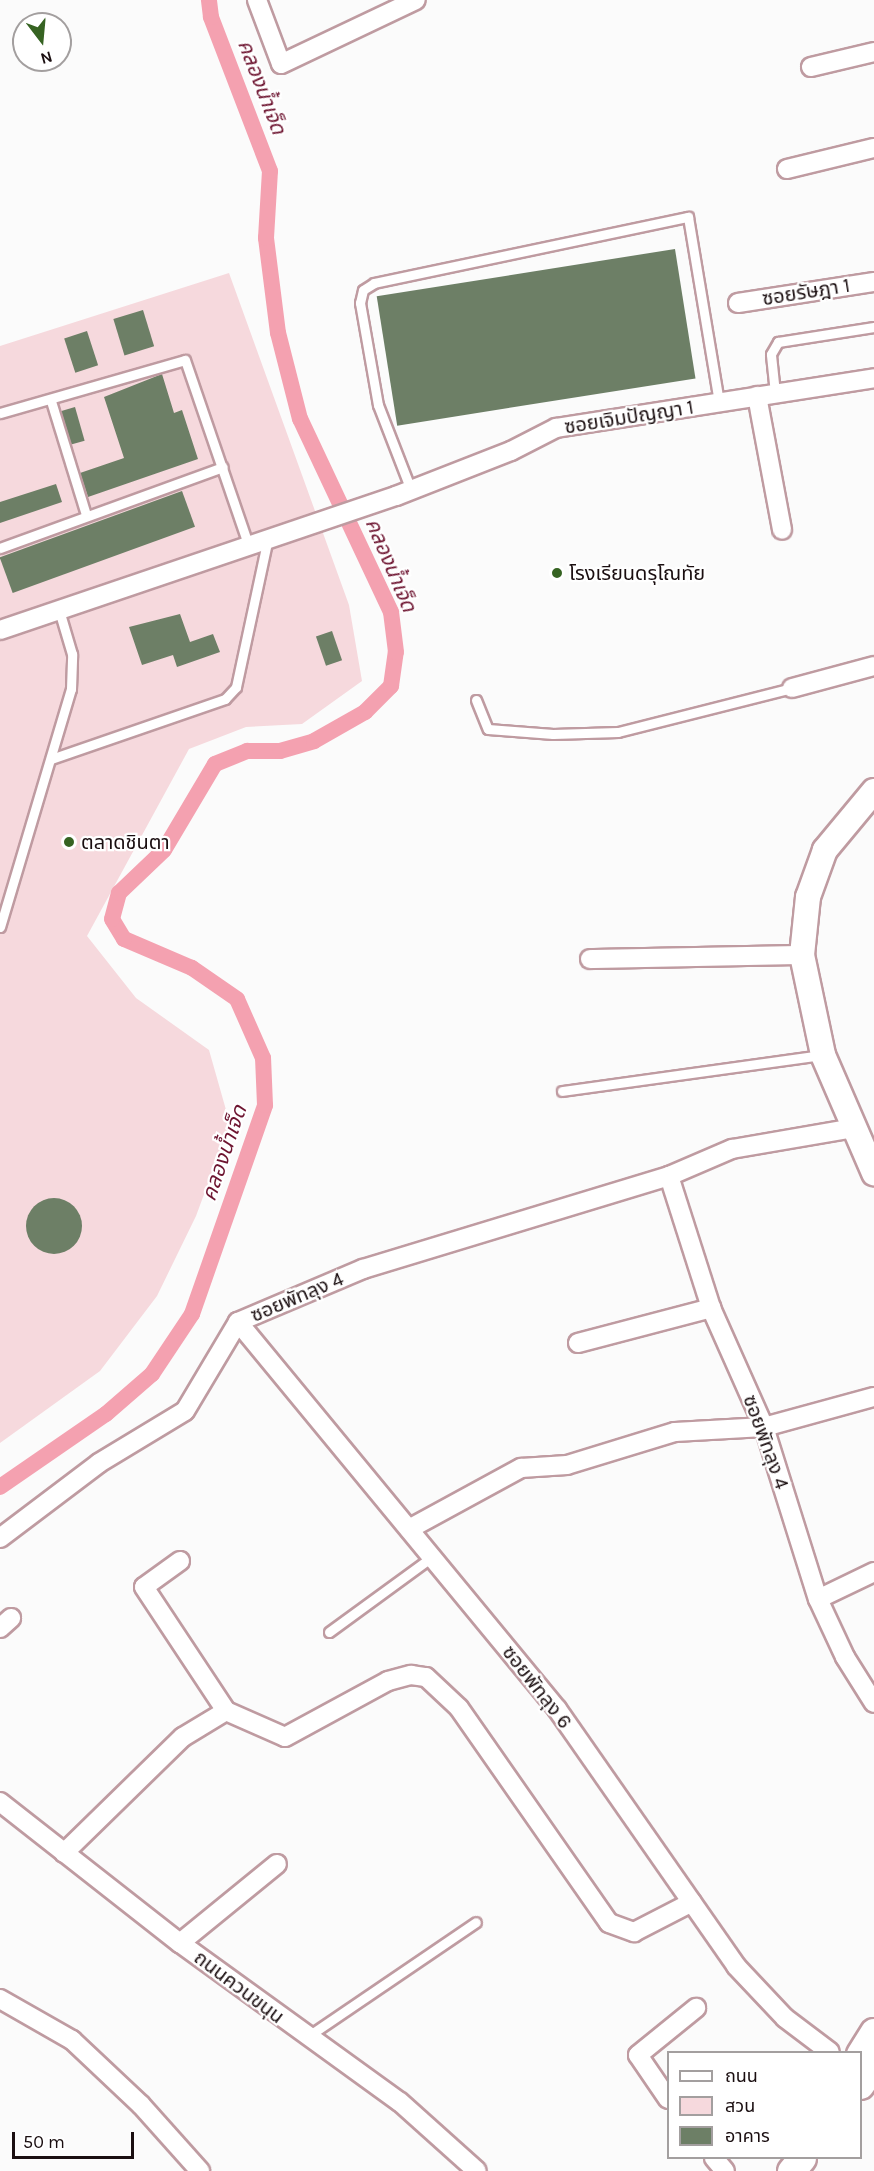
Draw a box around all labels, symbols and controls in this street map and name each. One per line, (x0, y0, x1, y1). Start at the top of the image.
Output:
north arrow (12, 12, 72, 72)
water label: คลองน้ำเจ็ด (232, 36, 292, 138)
text: N (38, 47, 55, 69)
street label: ซอยรัษฎา 1 (760, 273, 852, 311)
street label: ซอยเจิมปัญญา 1 (563, 395, 695, 439)
water label: คลองน้ำเจ็ด (360, 514, 422, 616)
place label: โรงเรียนดรุโณทัย (569, 561, 705, 585)
marker: โรงเรียนดรุโณทัย (550, 566, 564, 580)
place label: ตลาดชินตา (81, 830, 170, 854)
marker: ตลาดชินตา (62, 835, 76, 849)
water label: คลองน้ำเจ็ด (196, 1102, 252, 1204)
street label: ซอยพัทลุง 4 (247, 1267, 347, 1327)
street label: ซอยพัทลุง 4 (738, 1392, 794, 1492)
street label: ซอยพัทลุง 6 (497, 1641, 577, 1733)
street label: ถนนควนขนุน (189, 1945, 289, 2029)
legend (667, 2051, 862, 2159)
text: ถนน (725, 2065, 758, 2087)
text: สวน (725, 2095, 755, 2117)
scale bar (15, 2120, 136, 2158)
text: อาคาร (725, 2125, 770, 2147)
text: 50 m (23, 2131, 65, 2153)

